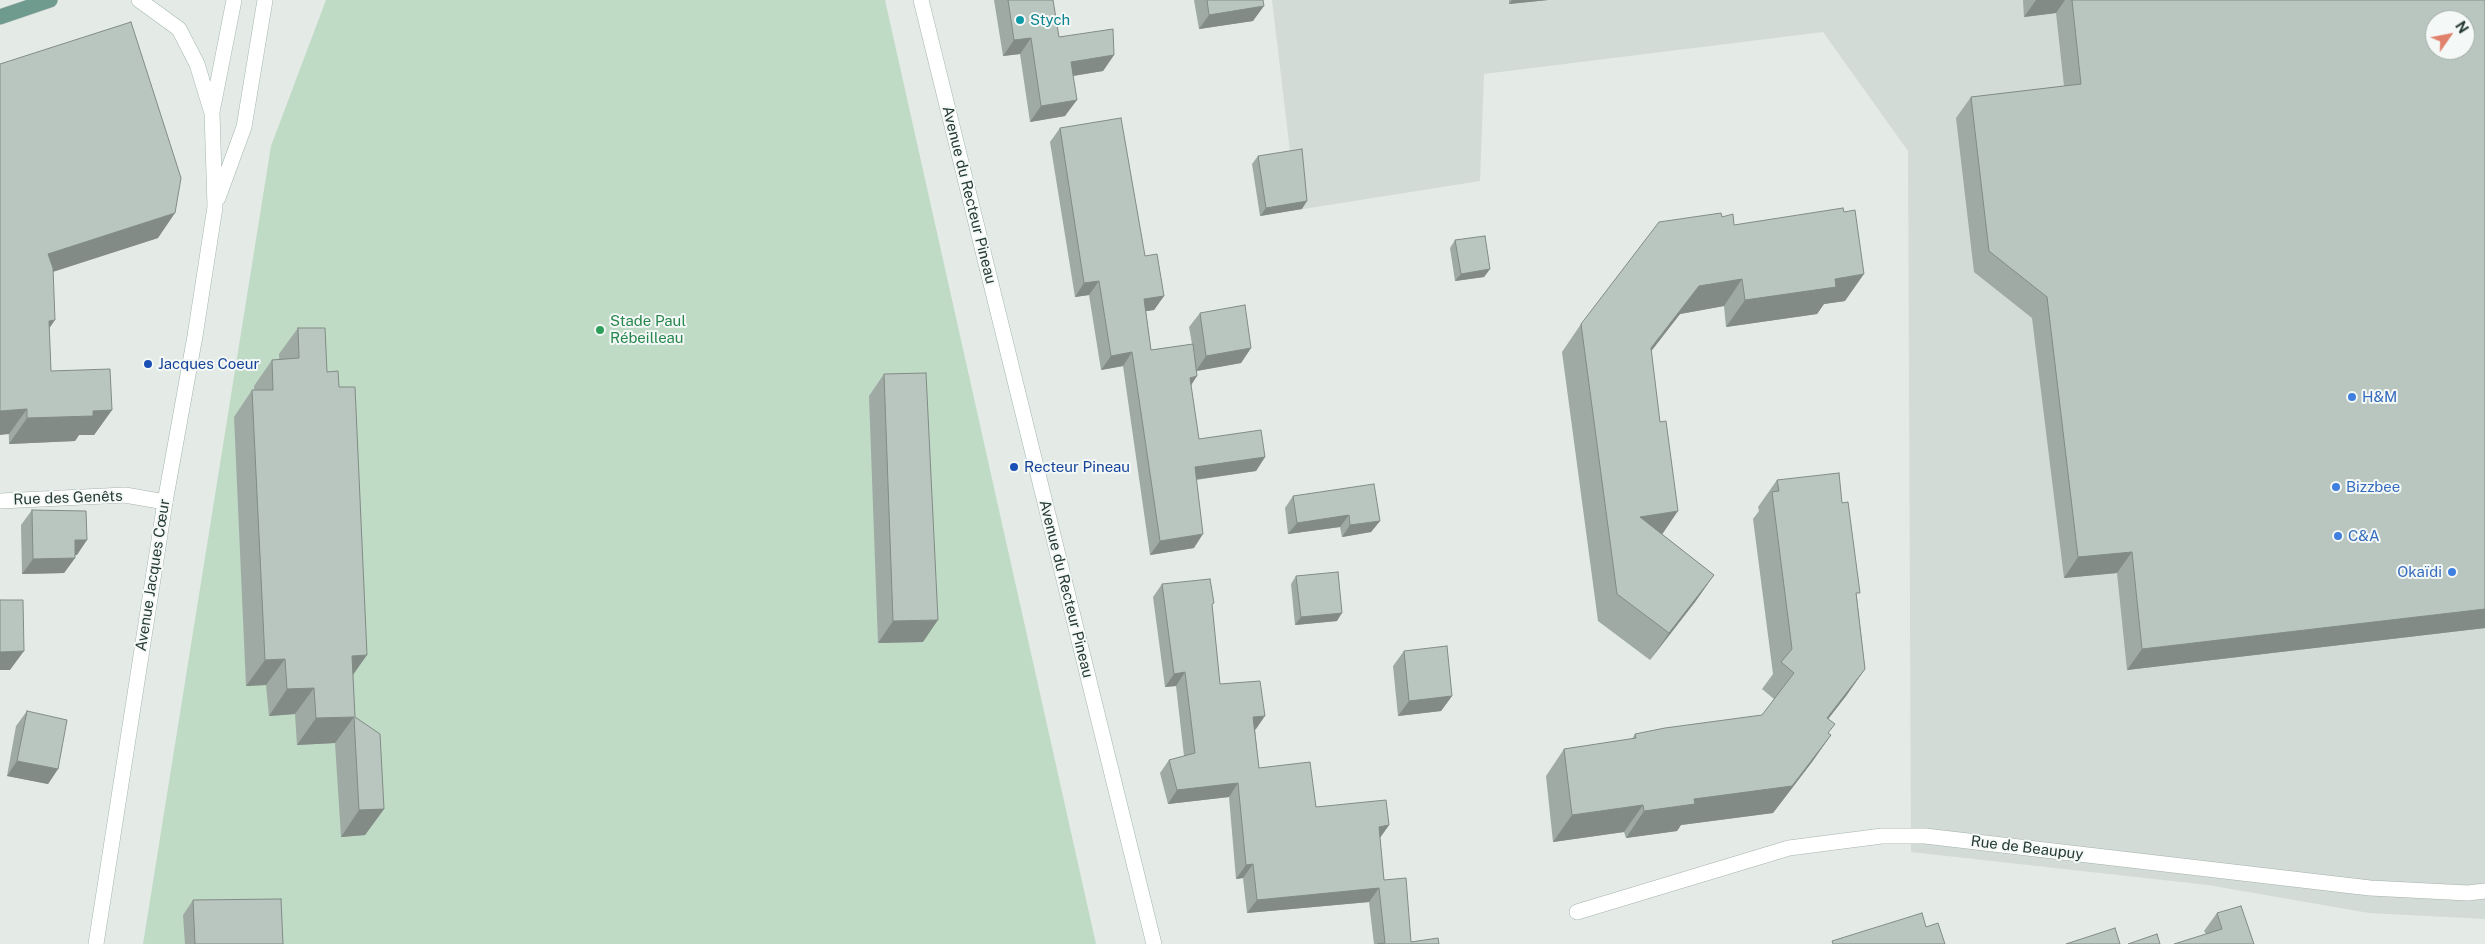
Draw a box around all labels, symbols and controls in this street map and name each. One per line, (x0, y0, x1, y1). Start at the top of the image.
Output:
north arrow (2425, 10, 2475, 60)
place label: Stych (1030, 11, 1070, 29)
marker: Stych (1014, 14, 1026, 26)
text: N (2452, 18, 2471, 36)
street label: Avenue du Recteur Pineau (938, 104, 1000, 286)
place label: Stade Paul Rébeilleau (610, 312, 686, 347)
marker: Stade Paul Rébeilleau (594, 324, 606, 336)
place label: Jacques Coeur (158, 355, 259, 373)
marker: Jacques Coeur (142, 358, 154, 370)
place label: H&M (2362, 388, 2397, 406)
marker: H&M (2346, 391, 2358, 403)
place label: Recteur Pineau (1024, 458, 1130, 476)
marker: Recteur Pineau (1008, 461, 1020, 473)
place label: Bizzbee (2346, 478, 2400, 496)
marker: Bizzbee (2330, 481, 2342, 493)
street label: Rue des Genêts (13, 487, 123, 509)
street label: Avenue Jacques Cœur (132, 498, 174, 652)
street label: Avenue du Recteur Pineau (1035, 498, 1097, 680)
place label: C&A (2348, 527, 2380, 545)
marker: C&A (2332, 530, 2344, 542)
place label: Okaïdi (2397, 563, 2442, 581)
marker: Okaïdi (2446, 566, 2458, 578)
street label: Rue de Beaupuy (1970, 832, 2084, 864)

